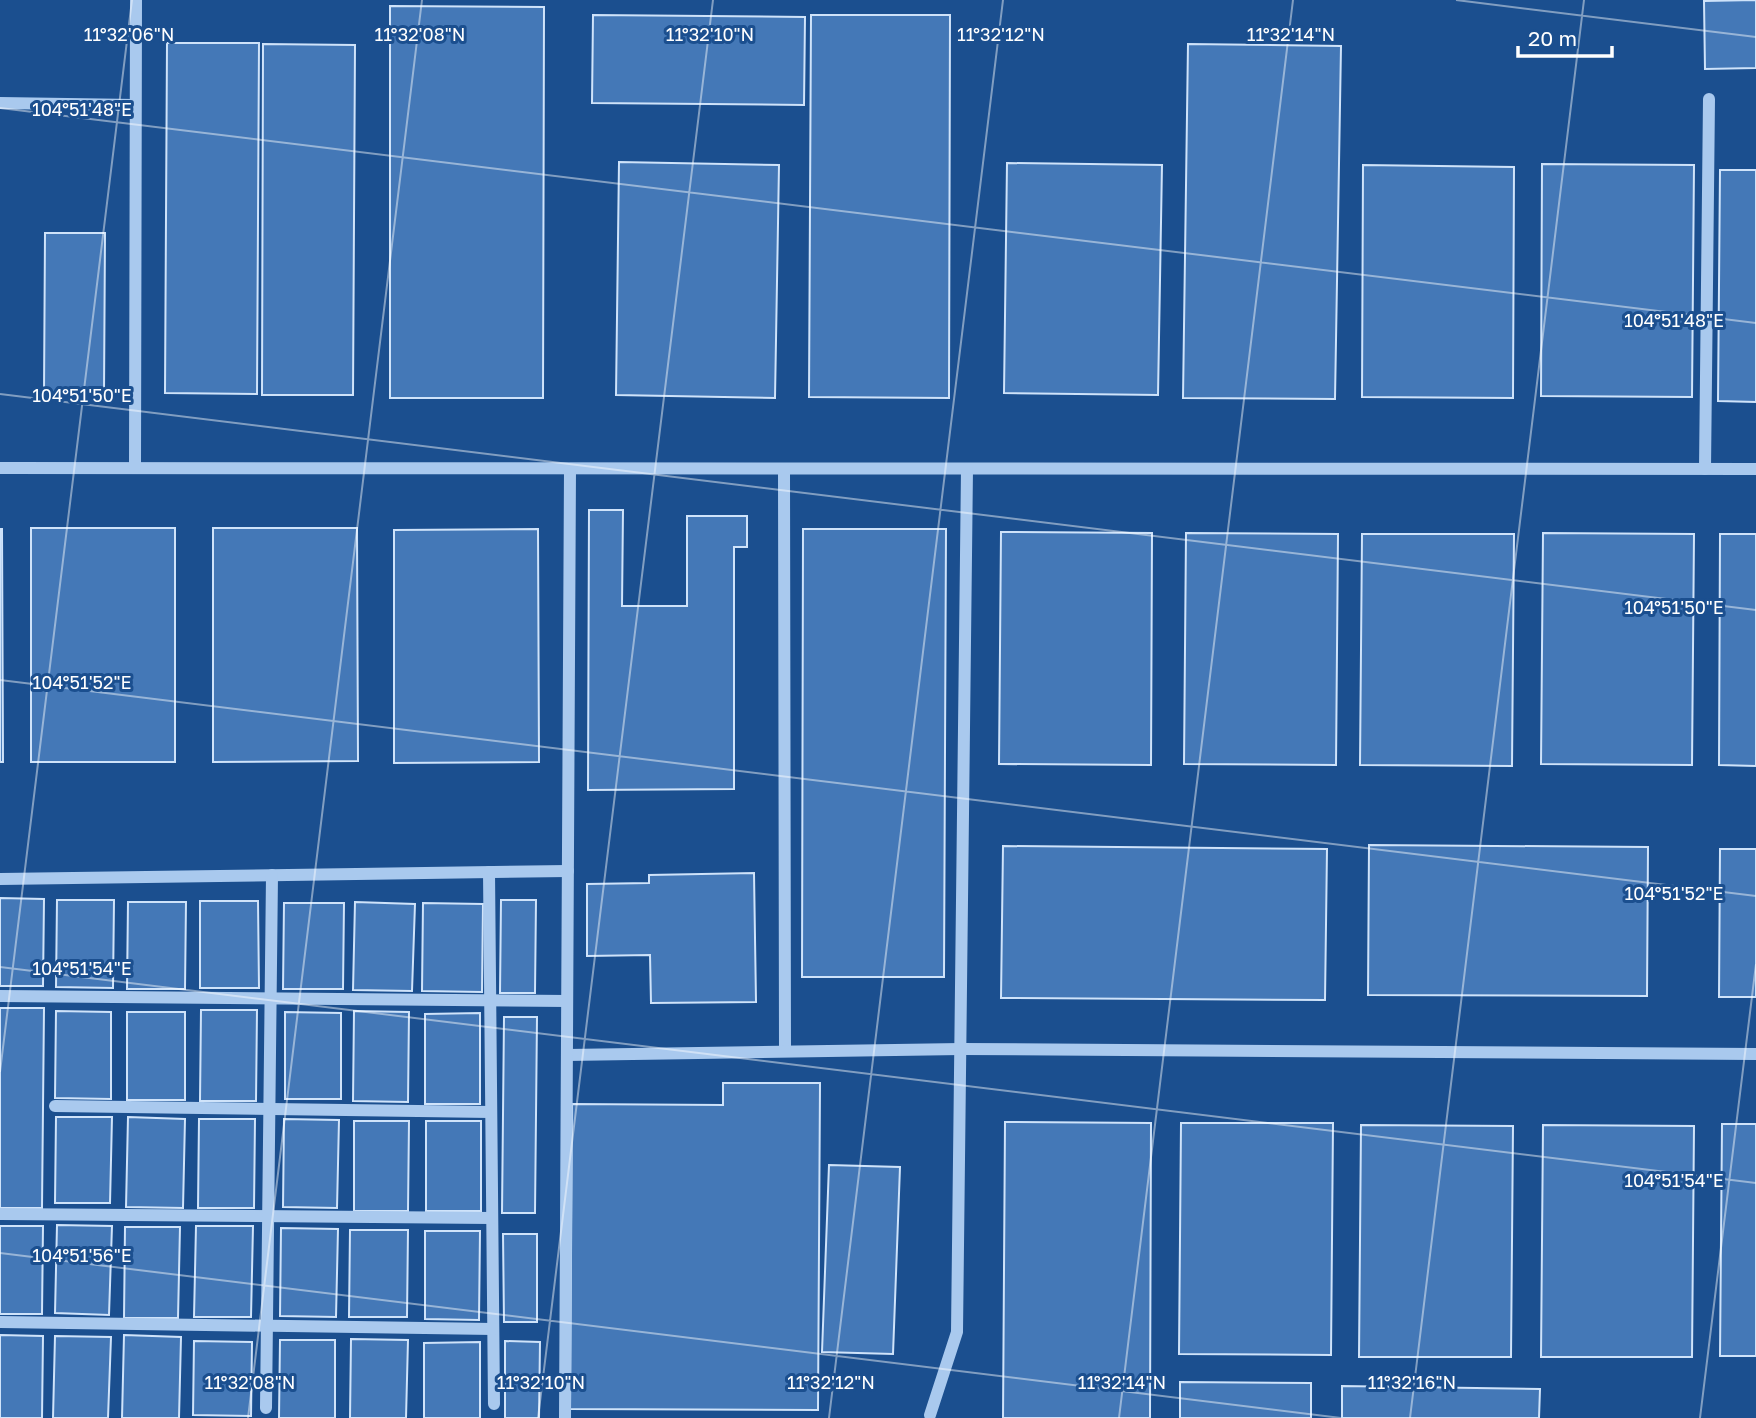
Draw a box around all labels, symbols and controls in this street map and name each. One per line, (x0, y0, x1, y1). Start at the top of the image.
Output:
scale bar (1518, 14, 1612, 58)
text: 11°32'06"N (84, 23, 174, 45)
text: 11°32'08"N (375, 23, 465, 45)
text: 11°32'10"N (666, 23, 754, 45)
text: 11°32'12"N (957, 23, 1045, 45)
text: 11°32'14"N (1247, 23, 1335, 45)
text: 20 m (1528, 25, 1577, 51)
text: 104°51'48"E (32, 98, 132, 120)
text: 104°51'48"E (1624, 309, 1724, 331)
text: 104°51'50"E (32, 384, 132, 406)
text: 104°51'50"E (1624, 596, 1724, 618)
text: 104°51'52"E (33, 671, 132, 693)
text: 104°51'52"E (1625, 882, 1724, 904)
text: 104°51'54"E (32, 957, 132, 979)
text: 104°51'54"E (1624, 1169, 1724, 1191)
text: 104°51'56"E (32, 1244, 132, 1266)
text: 11°32'08"N (205, 1371, 295, 1393)
text: 11°32'10"N (497, 1371, 585, 1393)
text: 11°32'12"N (787, 1371, 875, 1393)
text: 11°32'14"N (1078, 1371, 1166, 1393)
text: 11°32'16"N (1368, 1371, 1456, 1393)

